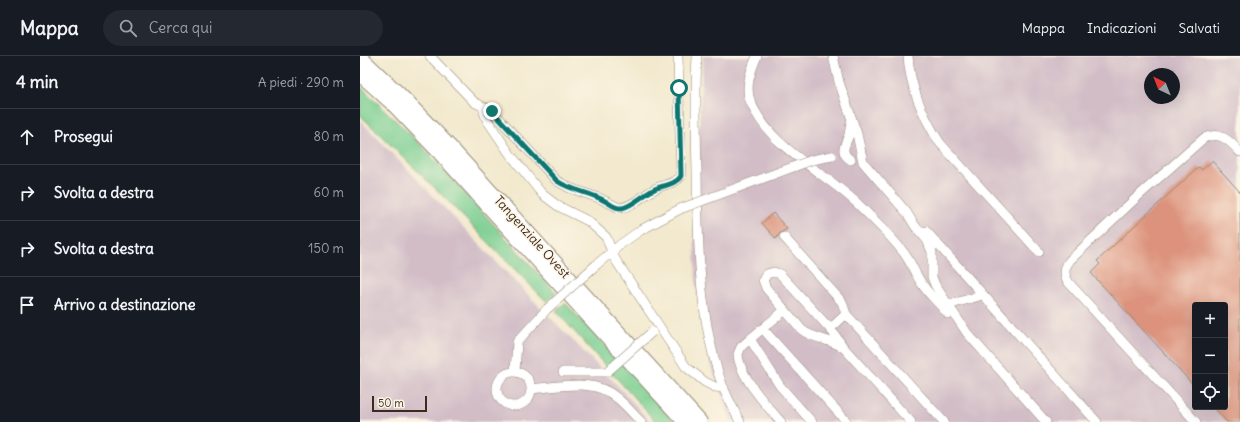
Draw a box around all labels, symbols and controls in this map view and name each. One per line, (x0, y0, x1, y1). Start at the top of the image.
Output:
search box (103, 10, 383, 46)
text: Mappa (20, 16, 79, 40)
icon: search (117, 17, 139, 39)
text: Cerca qui (149, 18, 212, 37)
text: Mappa (1022, 19, 1065, 37)
text: Indicazioni (1087, 19, 1157, 37)
text: Salvati (1179, 19, 1220, 37)
north arrow (1144, 68, 1180, 104)
text: 4 min (16, 71, 58, 93)
text: A piedi · 290 m (258, 74, 344, 91)
route start (670, 79, 688, 97)
route end (483, 102, 501, 120)
icon: ahead (16, 126, 38, 148)
text: Prosegui (54, 127, 113, 146)
text: 80 m (313, 128, 344, 145)
icon: right (16, 182, 38, 204)
text: Svolta a destra (54, 183, 154, 202)
text: 60 m (313, 184, 344, 201)
street label: Tangenziale Ovest (490, 192, 574, 283)
icon: right (16, 238, 38, 260)
text: Svolta a destra (54, 239, 154, 258)
text: 150 m (308, 240, 344, 257)
icon: arrive (16, 294, 38, 316)
text: Arrivo a destinazione (54, 295, 196, 314)
map controls (1192, 302, 1228, 410)
button: + (1192, 302, 1228, 338)
button: − (1192, 338, 1228, 374)
button: locate (1192, 374, 1228, 410)
scale bar (372, 394, 427, 413)
text: 50 m (378, 396, 404, 410)

